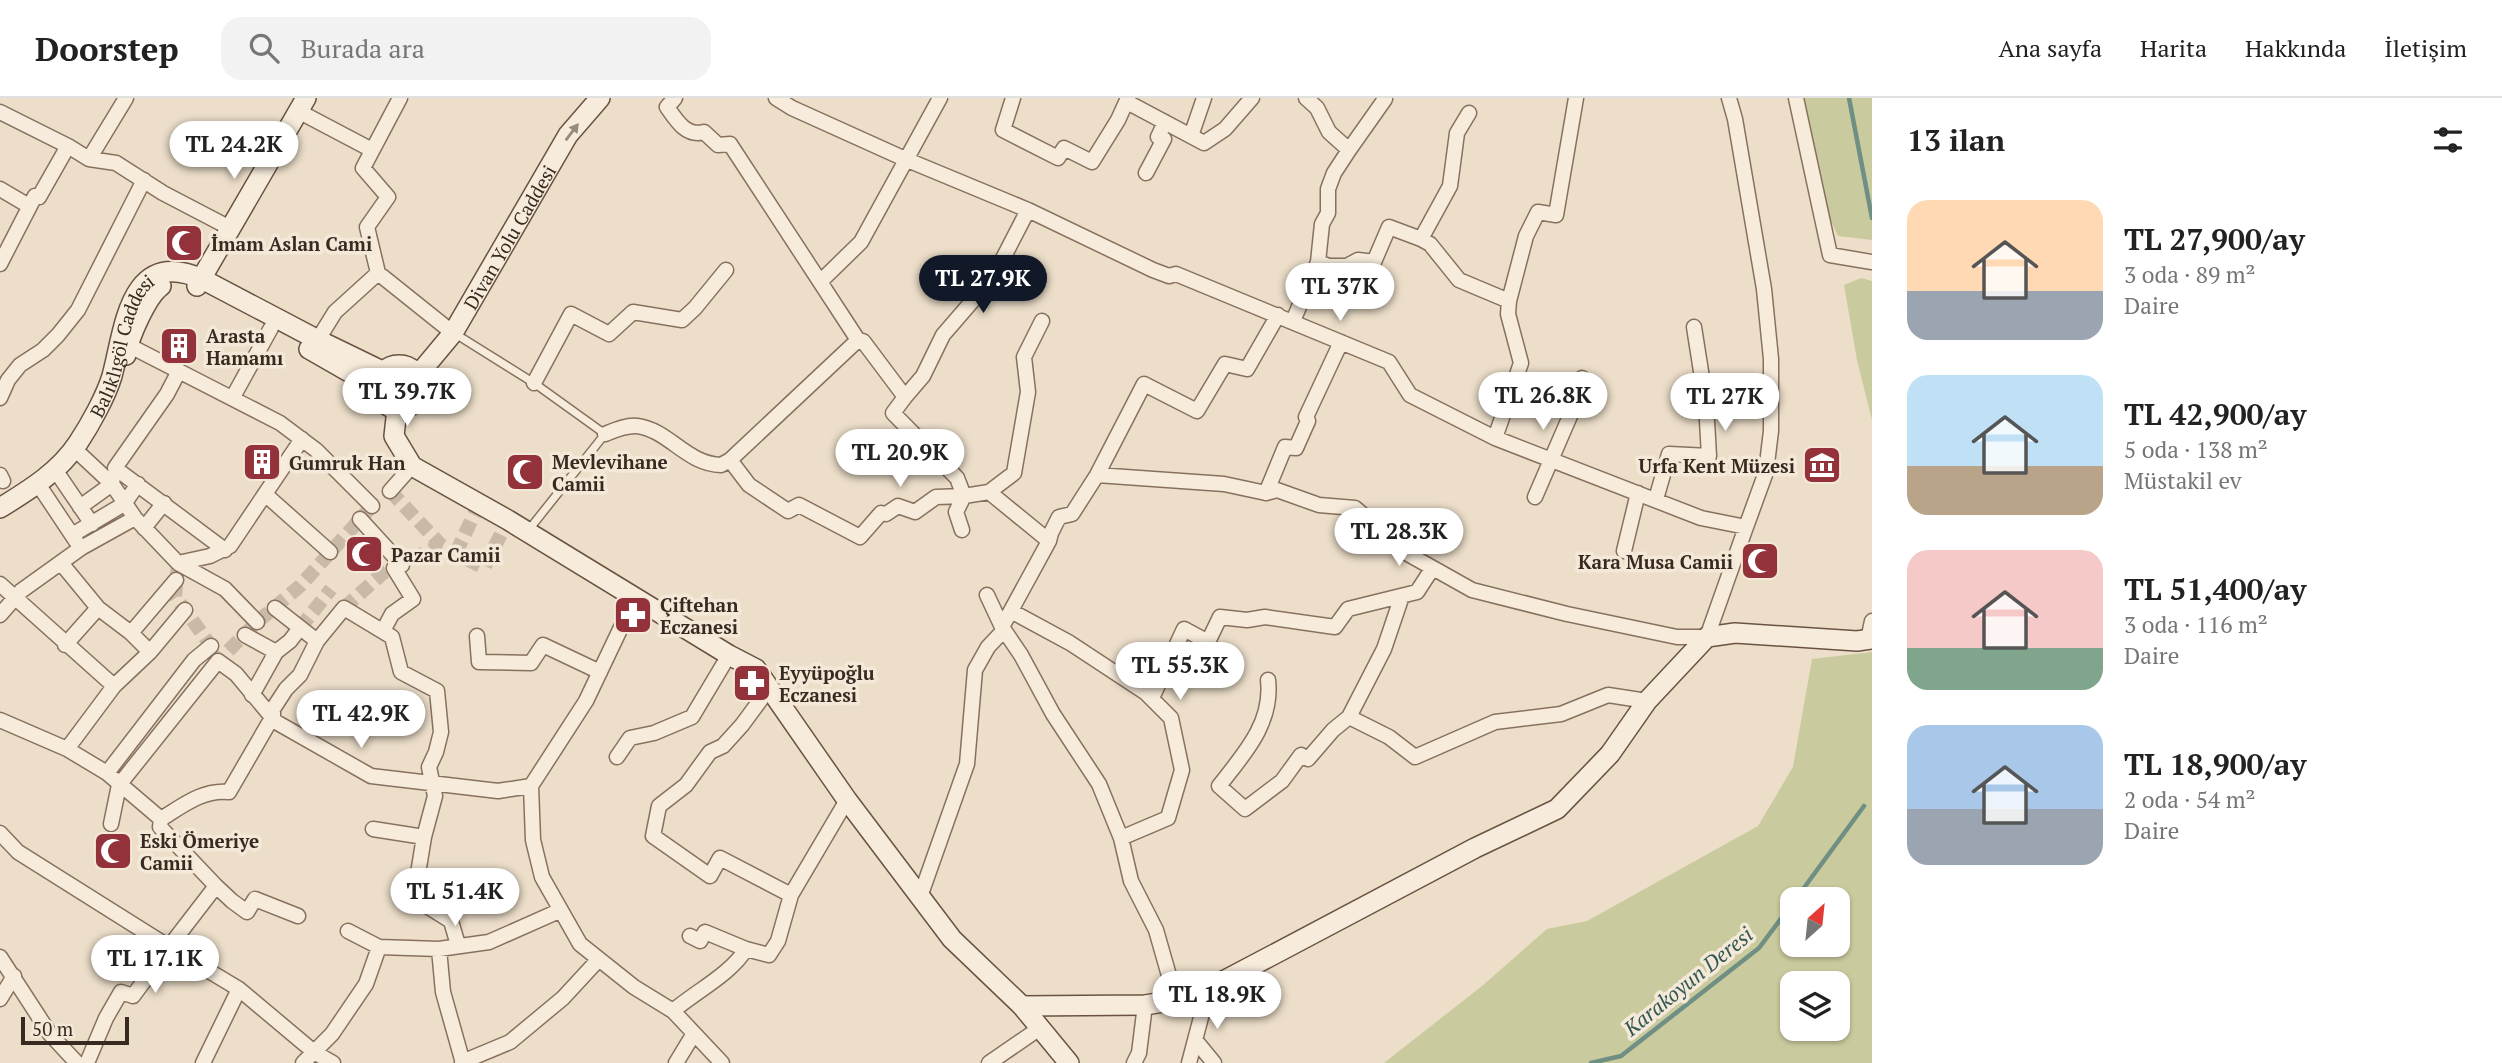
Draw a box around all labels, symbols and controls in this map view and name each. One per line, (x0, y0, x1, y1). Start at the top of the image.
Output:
search box (221, 17, 711, 80)
text: Doorstep (35, 27, 179, 70)
icon: search (245, 29, 283, 67)
text: Burada ara (301, 31, 425, 65)
text: Ana sayfa (1998, 32, 2102, 64)
text: Harita (2140, 32, 2207, 64)
text: Hakkında (2245, 32, 2346, 64)
text: İletişim (2384, 32, 2467, 64)
text: 13 ilan (1907, 120, 2005, 160)
icon: filters (2429, 121, 2467, 159)
pin: TL 24.2K (162, 122, 306, 181)
one-way arrow (565, 123, 579, 141)
text: TL 24.2K (185, 128, 283, 159)
street label: Divan Yolu Caddesi (457, 160, 561, 314)
text: TL 27,900/ay (2124, 219, 2305, 259)
mosque icon: İmam Aslan Cami (163, 222, 205, 264)
icon: home (1963, 228, 2047, 312)
place label: İmam Aslan Cami (211, 231, 372, 256)
pin: TL 27.9K (911, 256, 1055, 315)
text: 3 oda · 89 m² (2124, 259, 2256, 290)
text: TL 27.9K (935, 262, 1031, 293)
pin: TL 37K (1283, 264, 1397, 323)
street label: Balıklıgöl Caddesi (83, 268, 159, 421)
text: TL 37K (1301, 270, 1379, 301)
text: Daire (2124, 290, 2179, 321)
place label: Arasta Hamamı (206, 323, 283, 370)
building icon: Arasta Hamamı (158, 325, 200, 367)
pin: TL 39.7K (335, 368, 479, 428)
pin: TL 26.8K (1471, 372, 1615, 432)
pin: TL 27K (1668, 374, 1782, 433)
text: TL 39.7K (358, 375, 456, 406)
text: TL 26.8K (1494, 379, 1592, 410)
text: TL 27K (1686, 380, 1764, 411)
text: TL 42,900/ay (2124, 394, 2306, 434)
icon: home (1963, 403, 2047, 487)
pin: TL 20.9K (828, 430, 972, 489)
text: 5 oda · 138 m² (2124, 434, 2268, 465)
text: TL 20.9K (851, 436, 949, 467)
building icon: Gumruk Han (241, 441, 283, 483)
museum icon: Urfa Kent Müzesi (1801, 444, 1843, 486)
place label: Mevlevihane Camii (552, 449, 668, 496)
place label: Gumruk Han (289, 450, 406, 475)
mosque icon: Mevlevihane Camii (504, 451, 546, 493)
place label: Urfa Kent Müzesi (1639, 453, 1795, 478)
text: Müstakil ev (2124, 465, 2241, 496)
pin: TL 28.3K (1327, 508, 1471, 568)
text: TL 28.3K (1350, 515, 1448, 546)
mosque icon: Pazar Camii (343, 533, 385, 575)
mosque icon: Kara Musa Camii (1739, 540, 1781, 582)
place label: Pazar Camii (391, 542, 500, 567)
place label: Kara Musa Camii (1578, 549, 1733, 574)
text: TL 51,400/ay (2124, 569, 2306, 609)
icon: home (1963, 578, 2047, 662)
place label: Çiftehan Eczanesi (660, 592, 739, 639)
pharmacy icon: Çiftehan Eczanesi (612, 594, 654, 636)
text: 3 oda · 116 m² (2124, 609, 2268, 640)
text: Daire (2124, 640, 2179, 671)
pin: TL 55.3K (1108, 642, 1252, 702)
text: TL 55.3K (1131, 649, 1229, 680)
place label: Eyyüpoğlu Eczanesi (779, 660, 875, 707)
pharmacy icon: Eyyüpoğlu Eczanesi (731, 662, 773, 704)
pin: TL 42.9K (289, 690, 433, 750)
text: TL 42.9K (312, 697, 410, 728)
text: TL 18,900/ay (2124, 744, 2306, 784)
icon: home (1963, 753, 2047, 837)
text: 2 oda · 54 m² (2124, 784, 2256, 815)
text: Daire (2124, 815, 2179, 846)
place label: Eski Ömeriye Camii (140, 828, 259, 875)
mosque icon: Eski Ömeriye Camii (92, 830, 134, 872)
pin: TL 51.4K (383, 868, 527, 928)
text: TL 51.4K (406, 875, 504, 906)
north arrow (1780, 887, 1850, 957)
map controls (1780, 887, 1850, 1041)
water label: Karakoyun Deresi (1617, 920, 1758, 1042)
pin: TL 17.1K (83, 936, 227, 995)
text: TL 17.1K (107, 942, 203, 973)
button: layers (1780, 971, 1850, 1041)
pin: TL 18.9K (1145, 972, 1289, 1031)
text: TL 18.9K (1168, 978, 1266, 1009)
scale bar (21, 1014, 130, 1046)
text: 50 m (32, 1016, 73, 1041)

